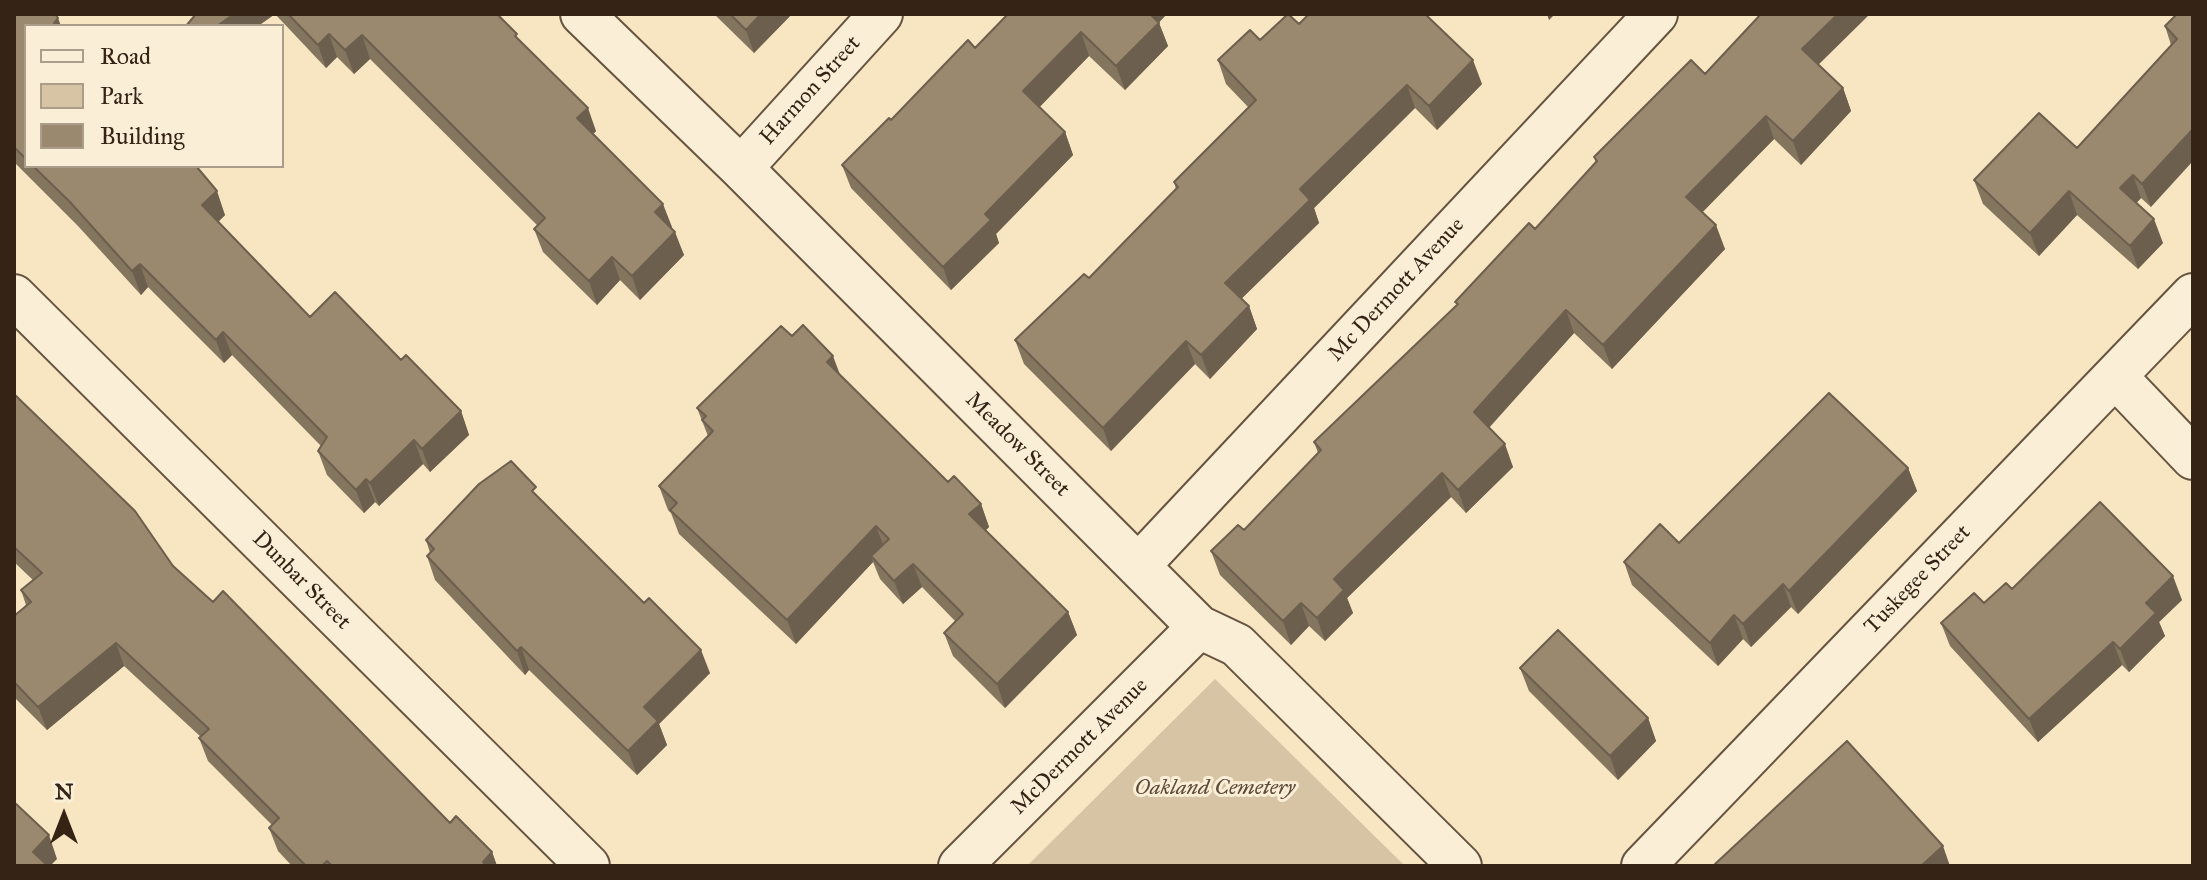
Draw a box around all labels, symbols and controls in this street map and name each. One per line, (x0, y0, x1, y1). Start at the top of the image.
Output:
legend (24, 24, 284, 168)
street label: Harmon Street (755, 31, 867, 151)
text: Road (100, 41, 151, 71)
text: Park (100, 81, 143, 111)
text: Building (100, 121, 185, 151)
street label: Mc Dermott Avenue (1323, 213, 1471, 367)
street label: Meadow Street (959, 387, 1075, 503)
street label: Tuskegee Street (1859, 520, 1977, 640)
street label: Dunbar Street (246, 526, 356, 636)
street label: McDermott Avenue (1006, 673, 1154, 821)
north arrow (24, 776, 104, 856)
park label: Oakland Cemetery (1135, 776, 1295, 802)
text: N (55, 778, 73, 805)

